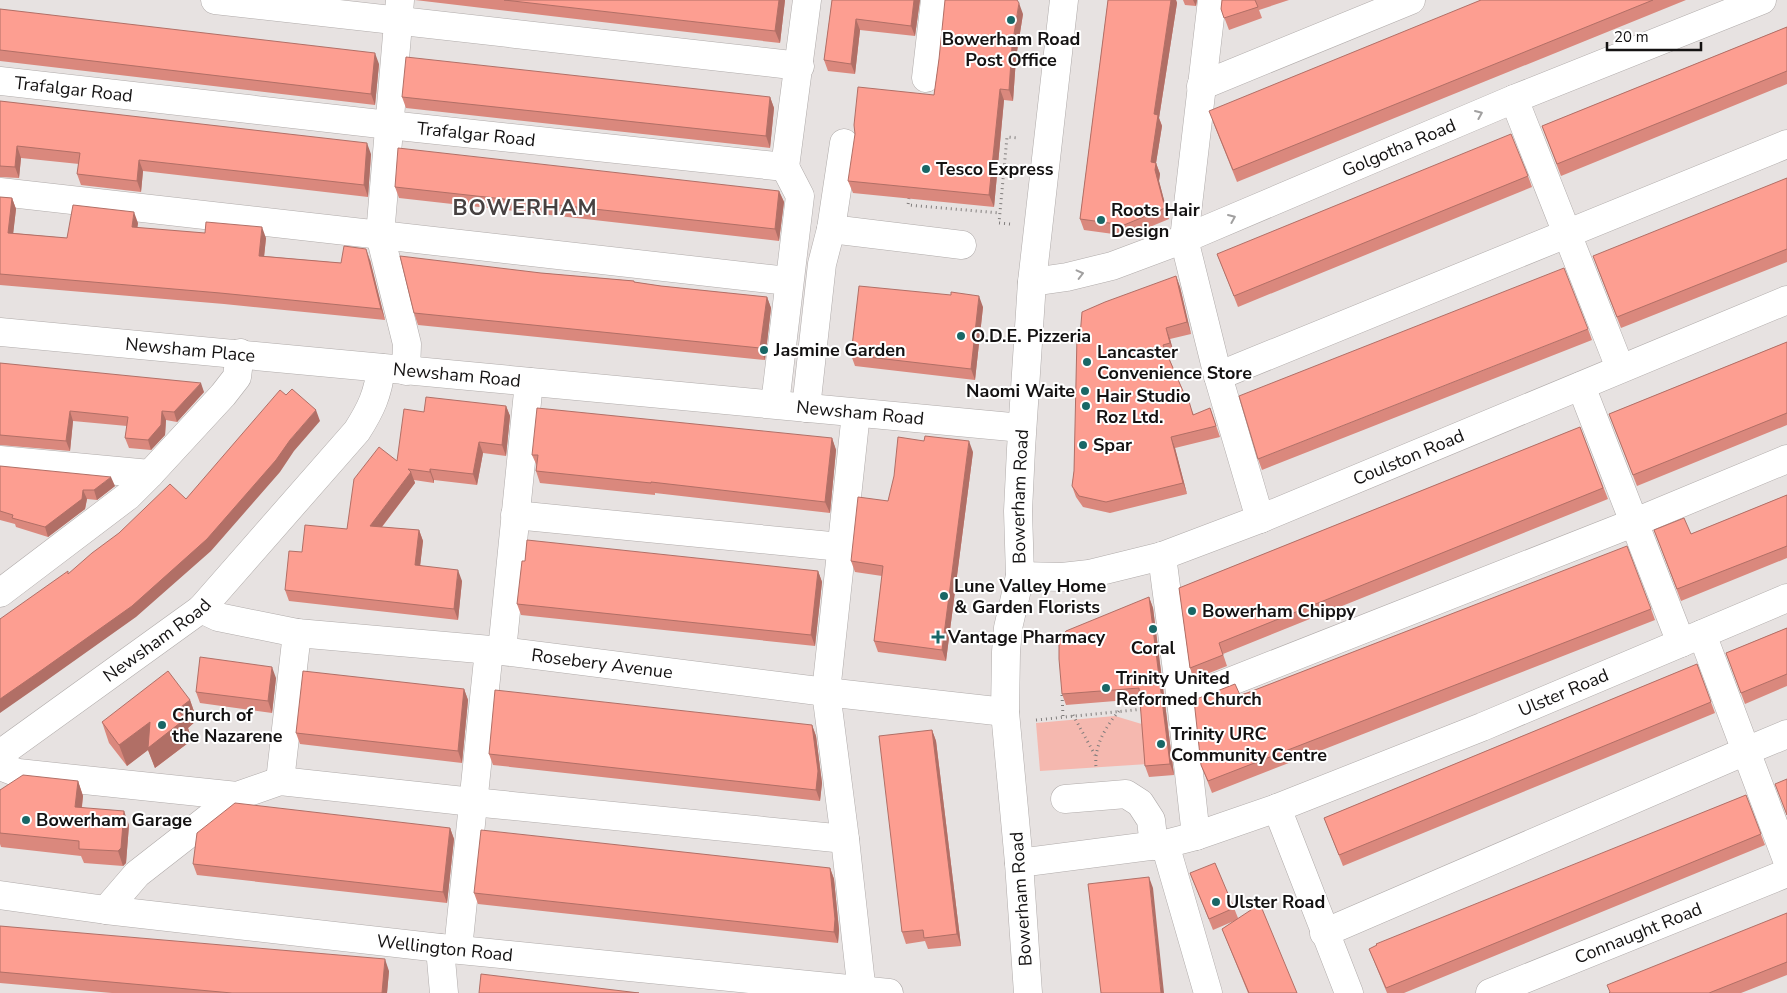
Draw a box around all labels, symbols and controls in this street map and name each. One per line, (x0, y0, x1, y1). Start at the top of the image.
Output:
marker: Bowerham Road Post Office (1005, 14, 1017, 26)
scale bar (1607, 20, 1701, 52)
place label: Bowerham Road Post Office (942, 27, 1080, 72)
text: 20 m (1614, 27, 1649, 47)
street label: Trafalgar Road (13, 71, 134, 108)
one-way arrow (1474, 110, 1482, 120)
street label: Golgotha Road (1338, 113, 1459, 183)
street label: Trafalgar Road (416, 116, 537, 152)
place label: Tesco Express (936, 157, 1054, 181)
marker: Tesco Express (920, 163, 932, 175)
district label: BOWERHAM (452, 193, 598, 223)
place label: Roots Hair Design (1111, 198, 1200, 243)
marker: Roots Hair Design (1095, 214, 1107, 226)
one-way arrow (1227, 214, 1236, 225)
one-way arrow (1075, 269, 1084, 280)
place label: O.D.E. Pizzeria (971, 324, 1091, 348)
marker: O.D.E. Pizzeria (955, 330, 967, 342)
street label: Newsham Place (124, 332, 256, 368)
place label: Jasmine Garden (773, 338, 906, 362)
place label: Lancaster Convenience Store (1097, 340, 1252, 385)
marker: Jasmine Garden (758, 344, 770, 356)
marker: Lancaster Convenience Store (1081, 356, 1093, 368)
street label: Newsham Road (392, 357, 522, 393)
place label: Naomi Waite (966, 379, 1075, 403)
place label: Hair Studio Roz Ltd. (1096, 384, 1191, 429)
marker: Naomi Waite (1079, 385, 1091, 397)
street label: Newsham Road (795, 395, 925, 431)
marker: Hair Studio Roz Ltd. (1080, 400, 1092, 412)
street label: Coulston Road (1349, 423, 1468, 491)
street label: Bowerham Road (1006, 428, 1034, 564)
place label: Spar (1093, 433, 1132, 457)
marker: Spar (1077, 439, 1089, 451)
place label: Lune Valley Home & Garden Florists (954, 574, 1107, 619)
marker: Lune Valley Home & Garden Florists (938, 590, 950, 602)
street label: Newsham Road (98, 593, 217, 688)
place label: Bowerham Chippy (1202, 599, 1356, 623)
marker: Bowerham Chippy (1186, 605, 1198, 617)
marker: Coral (1147, 623, 1159, 635)
place label: Vantage Pharmacy (947, 625, 1106, 649)
marker: Vantage Pharmacy (932, 631, 944, 643)
place label: Coral (1131, 636, 1176, 660)
street label: Rosebery Avenue (530, 643, 674, 684)
street label: Ulster Road (1515, 663, 1612, 722)
place label: Trinity United Reformed Church (1116, 666, 1262, 711)
marker: Trinity United Reformed Church (1100, 682, 1112, 694)
place label: Church of the Nazarene (172, 703, 283, 748)
marker: Church of the Nazarene (156, 719, 168, 731)
place label: Trinity URC Community Centre (1171, 722, 1327, 767)
marker: Trinity URC Community Centre (1155, 738, 1167, 750)
place label: Bowerham Garage (36, 808, 192, 832)
marker: Bowerham Garage (20, 814, 32, 826)
street label: Bowerham Road (1004, 831, 1038, 967)
place label: Ulster Road (1226, 890, 1325, 914)
marker: Ulster Road (1210, 896, 1222, 908)
street label: Connaught Road (1571, 897, 1706, 970)
street label: Wellington Road (375, 929, 514, 967)

